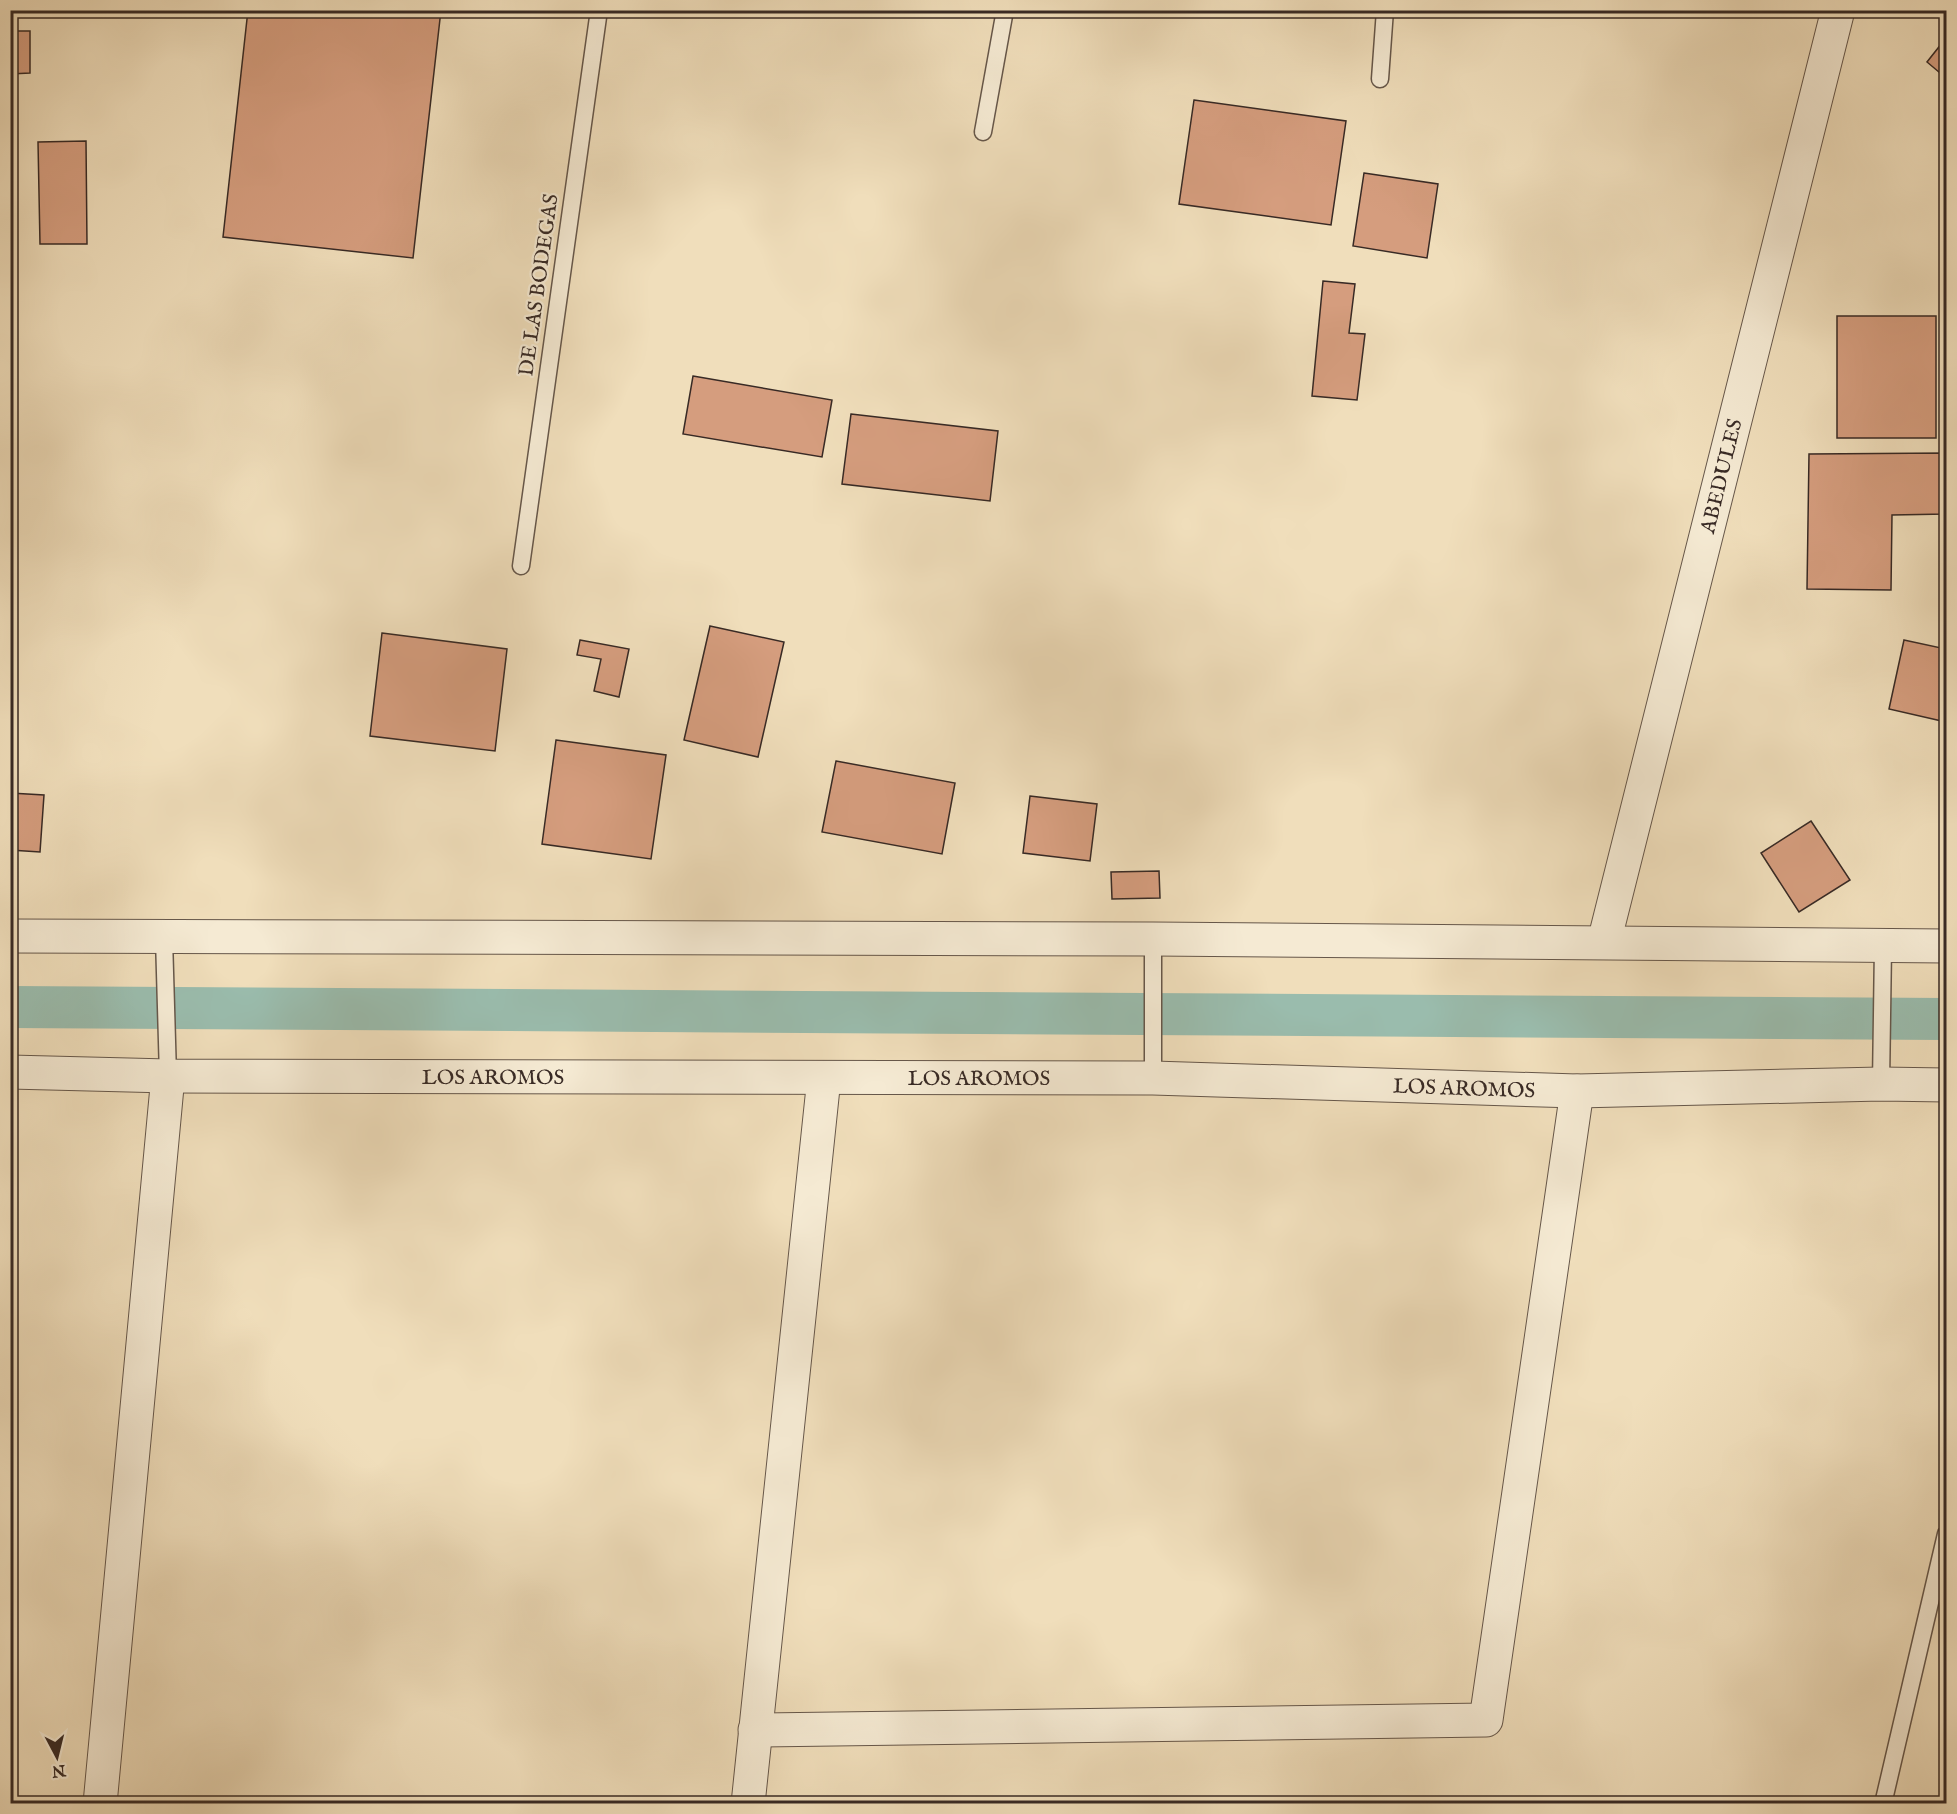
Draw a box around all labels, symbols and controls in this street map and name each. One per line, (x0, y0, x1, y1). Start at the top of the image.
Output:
street label: DE LAS BODEGAS (513, 192, 566, 378)
street label: ABEDULES (1695, 416, 1750, 537)
street label: LOS AROMOS (422, 1065, 564, 1092)
street label: LOS AROMOS (908, 1066, 1050, 1093)
street label: LOS AROMOS (1392, 1074, 1536, 1105)
north arrow (27, 1727, 87, 1787)
text: N (50, 1759, 68, 1781)

